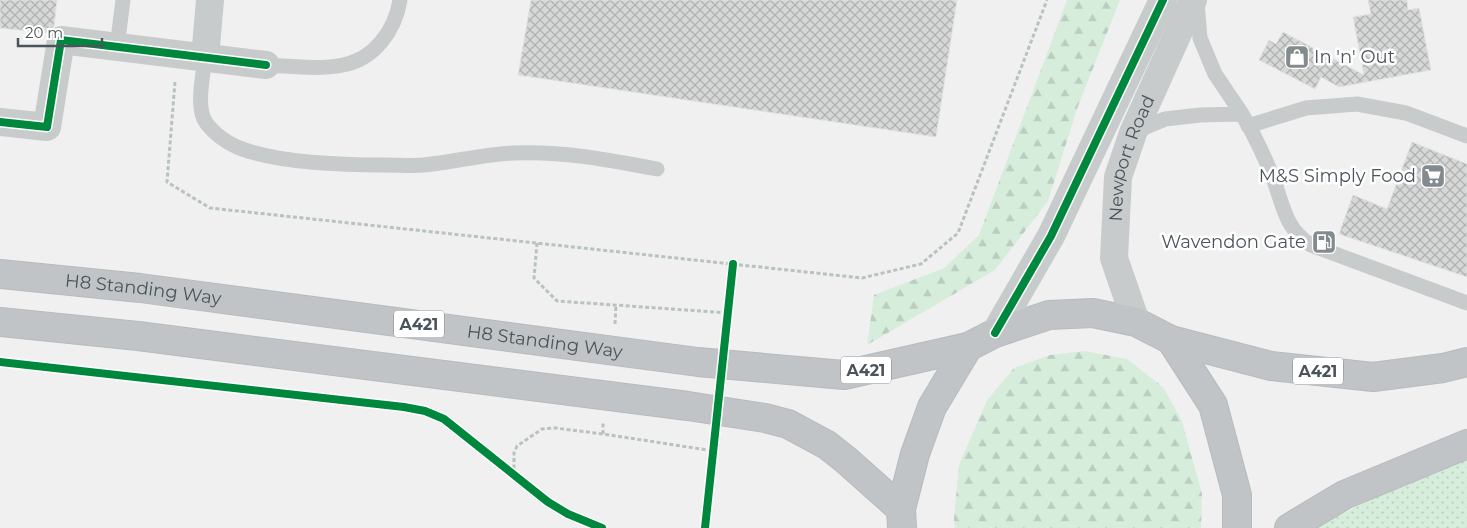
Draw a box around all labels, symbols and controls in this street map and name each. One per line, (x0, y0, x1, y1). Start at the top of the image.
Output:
scale bar (18, 15, 101, 47)
text: 20 m (25, 23, 63, 42)
shop icon: In 'n' Out (1284, 44, 1310, 70)
place label: In 'n' Out (1314, 46, 1395, 68)
street label: Newport Road (1105, 92, 1160, 222)
supermarket icon: M&S Simply Food (1420, 163, 1446, 189)
place label: M&S Simply Food (1259, 165, 1416, 187)
fuel station icon: Wavendon Gate (1311, 229, 1337, 255)
place label: Wavendon Gate (1161, 231, 1306, 253)
street label: H8 Standing Way (64, 270, 223, 310)
road number: A421 (394, 310, 444, 338)
street label: H8 Standing Way (465, 320, 624, 363)
road number: A421 (841, 356, 891, 384)
road number: A421 (1293, 358, 1343, 384)

